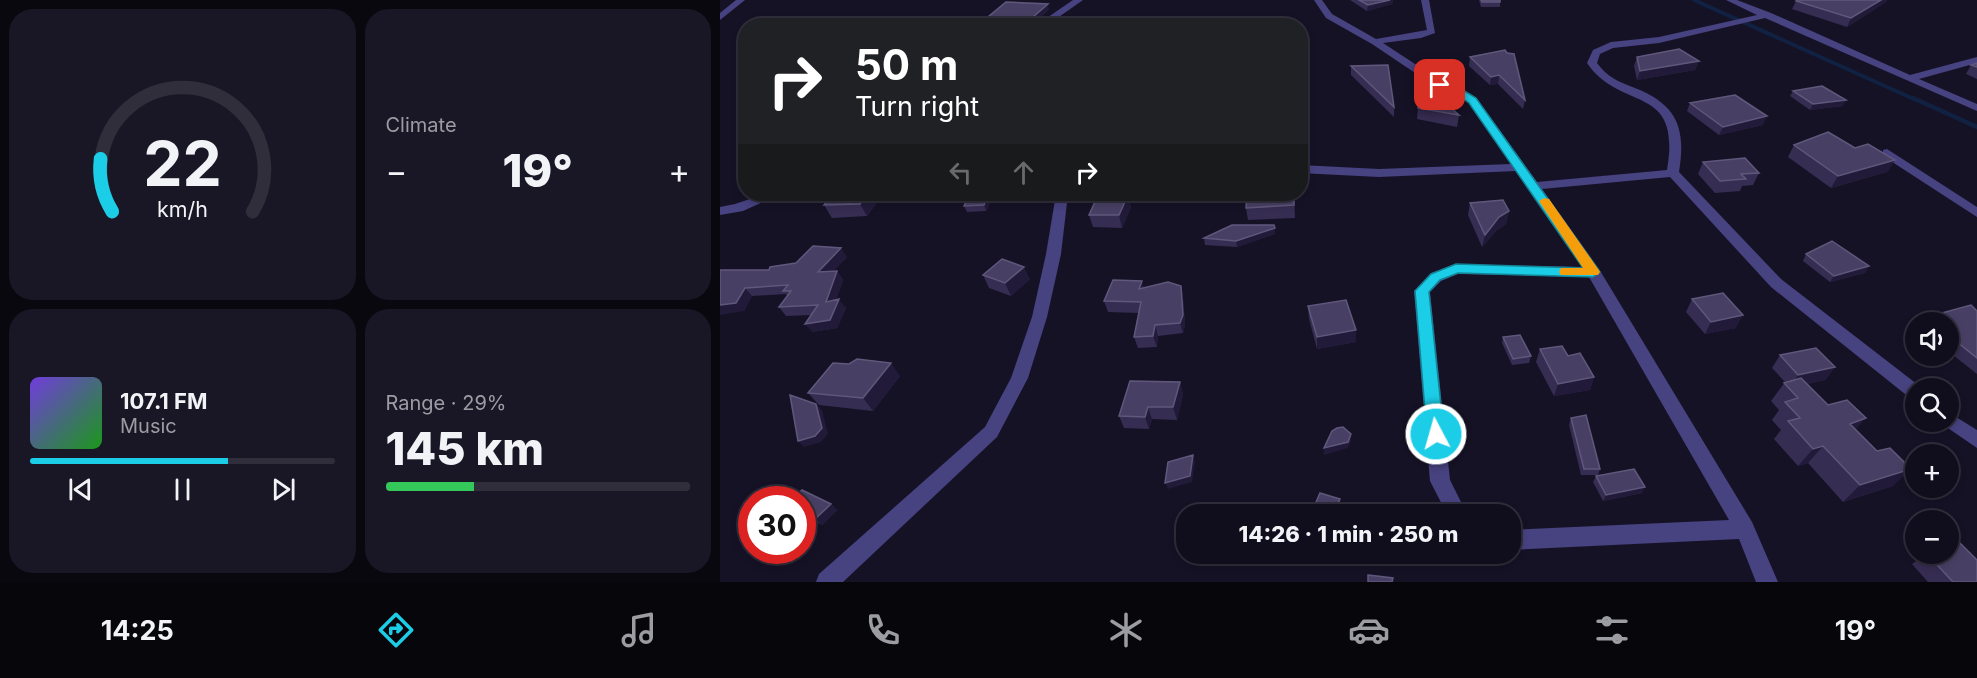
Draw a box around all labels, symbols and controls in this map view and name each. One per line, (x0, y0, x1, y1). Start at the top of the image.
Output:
text: 50 m (855, 39, 958, 90)
icon: right (756, 42, 834, 120)
pin (1414, 59, 1465, 110)
icon: arrive (1423, 68, 1456, 101)
text: Turn right (855, 90, 979, 123)
text: Climate (386, 113, 457, 137)
text: 22 (143, 126, 222, 201)
text: 19° (503, 143, 573, 198)
text: − (386, 151, 407, 191)
text: + (668, 151, 690, 191)
icon: left (944, 156, 977, 189)
icon: ahead (1007, 156, 1040, 189)
icon: right (1070, 156, 1103, 189)
text: km/h (157, 196, 208, 222)
map controls (1905, 312, 1959, 564)
button: sound (1905, 312, 1959, 366)
button: search (1905, 378, 1959, 432)
text: 107.1 FM (120, 388, 207, 414)
text: Range · 29% (386, 391, 507, 415)
position arrow (1404, 402, 1468, 466)
text: Music (120, 414, 177, 438)
text: 145 km (386, 421, 544, 476)
button: + (1905, 444, 1959, 498)
icon: previous (64, 473, 97, 506)
icon: pause (166, 473, 199, 506)
icon: next (267, 473, 300, 506)
speed limit sign: 30 (738, 486, 816, 564)
button: − (1905, 510, 1959, 564)
text: 14:26 · 1 min · 250 m (1239, 521, 1458, 547)
icon: directions (375, 609, 417, 651)
icon: music (618, 609, 660, 651)
icon: phone (862, 609, 904, 651)
icon: climate (1105, 609, 1147, 651)
icon: car (1348, 609, 1390, 651)
icon: filters (1591, 609, 1633, 651)
text: 14:25 (101, 614, 174, 647)
text: 19° (1835, 614, 1876, 647)

